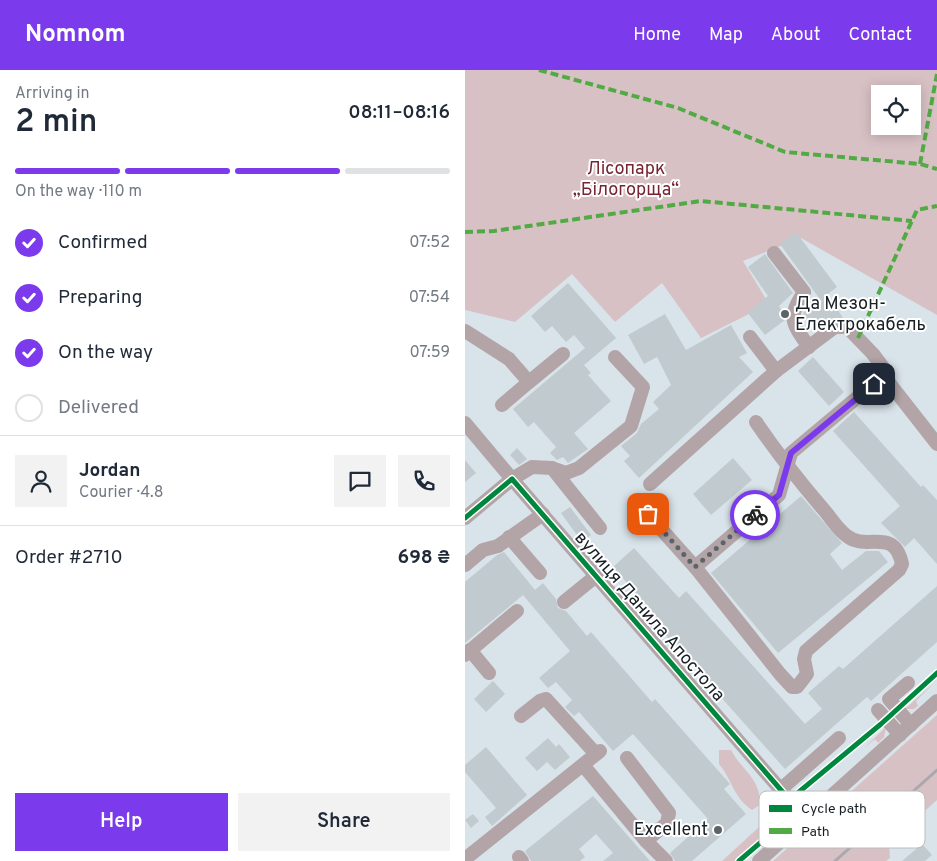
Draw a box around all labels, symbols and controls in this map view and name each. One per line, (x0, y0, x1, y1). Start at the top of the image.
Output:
text: Nomnom (25, 20, 125, 50)
text: Home (633, 24, 681, 47)
text: Map (709, 24, 743, 47)
text: About (771, 24, 820, 47)
text: Contact (848, 24, 912, 47)
text: Arriving in (15, 84, 90, 104)
map controls (871, 85, 921, 135)
button: locate (871, 85, 921, 135)
text: 08:11–08:16 (348, 101, 450, 125)
text: 2 min (15, 103, 97, 143)
park label: Лісопарк „Білогорща“ (573, 158, 679, 202)
text: On the way · 110 m (15, 182, 142, 202)
icon: check (15, 229, 43, 257)
text: Confirmed (58, 231, 148, 255)
text: 07:52 (409, 233, 450, 253)
icon: check (15, 284, 43, 312)
text: Preparing (58, 286, 142, 310)
text: 07:54 (409, 288, 450, 308)
place label: Да Мезон- Електрокабель (795, 293, 926, 337)
marker: Да Мезон- Електрокабель (779, 308, 791, 320)
icon: check (15, 339, 43, 367)
text: On the way (58, 341, 153, 365)
text: 07:59 (410, 343, 450, 363)
pin (853, 363, 895, 405)
icon: home (860, 370, 888, 398)
text: Delivered (58, 396, 139, 420)
button: person (15, 455, 67, 507)
button: chat (334, 455, 386, 507)
button: phone (398, 455, 450, 507)
text: Jordan (79, 459, 141, 483)
text: Courier · 4.8 (79, 483, 163, 503)
courier (730, 490, 780, 540)
pin (627, 493, 669, 535)
icon: bag (634, 500, 662, 528)
icon: bike (741, 501, 769, 529)
street label: вулиця Данила Апостола (569, 527, 729, 707)
text: Order #2710 (15, 546, 123, 570)
text: 698 ₴ (397, 546, 450, 570)
legend (759, 791, 925, 848)
button: Help (15, 793, 228, 851)
button: Share (238, 793, 450, 851)
text: Cycle path (801, 801, 867, 818)
place label: Excellent (634, 819, 708, 842)
marker: Excellent (712, 824, 724, 836)
text: Path (801, 824, 830, 841)

